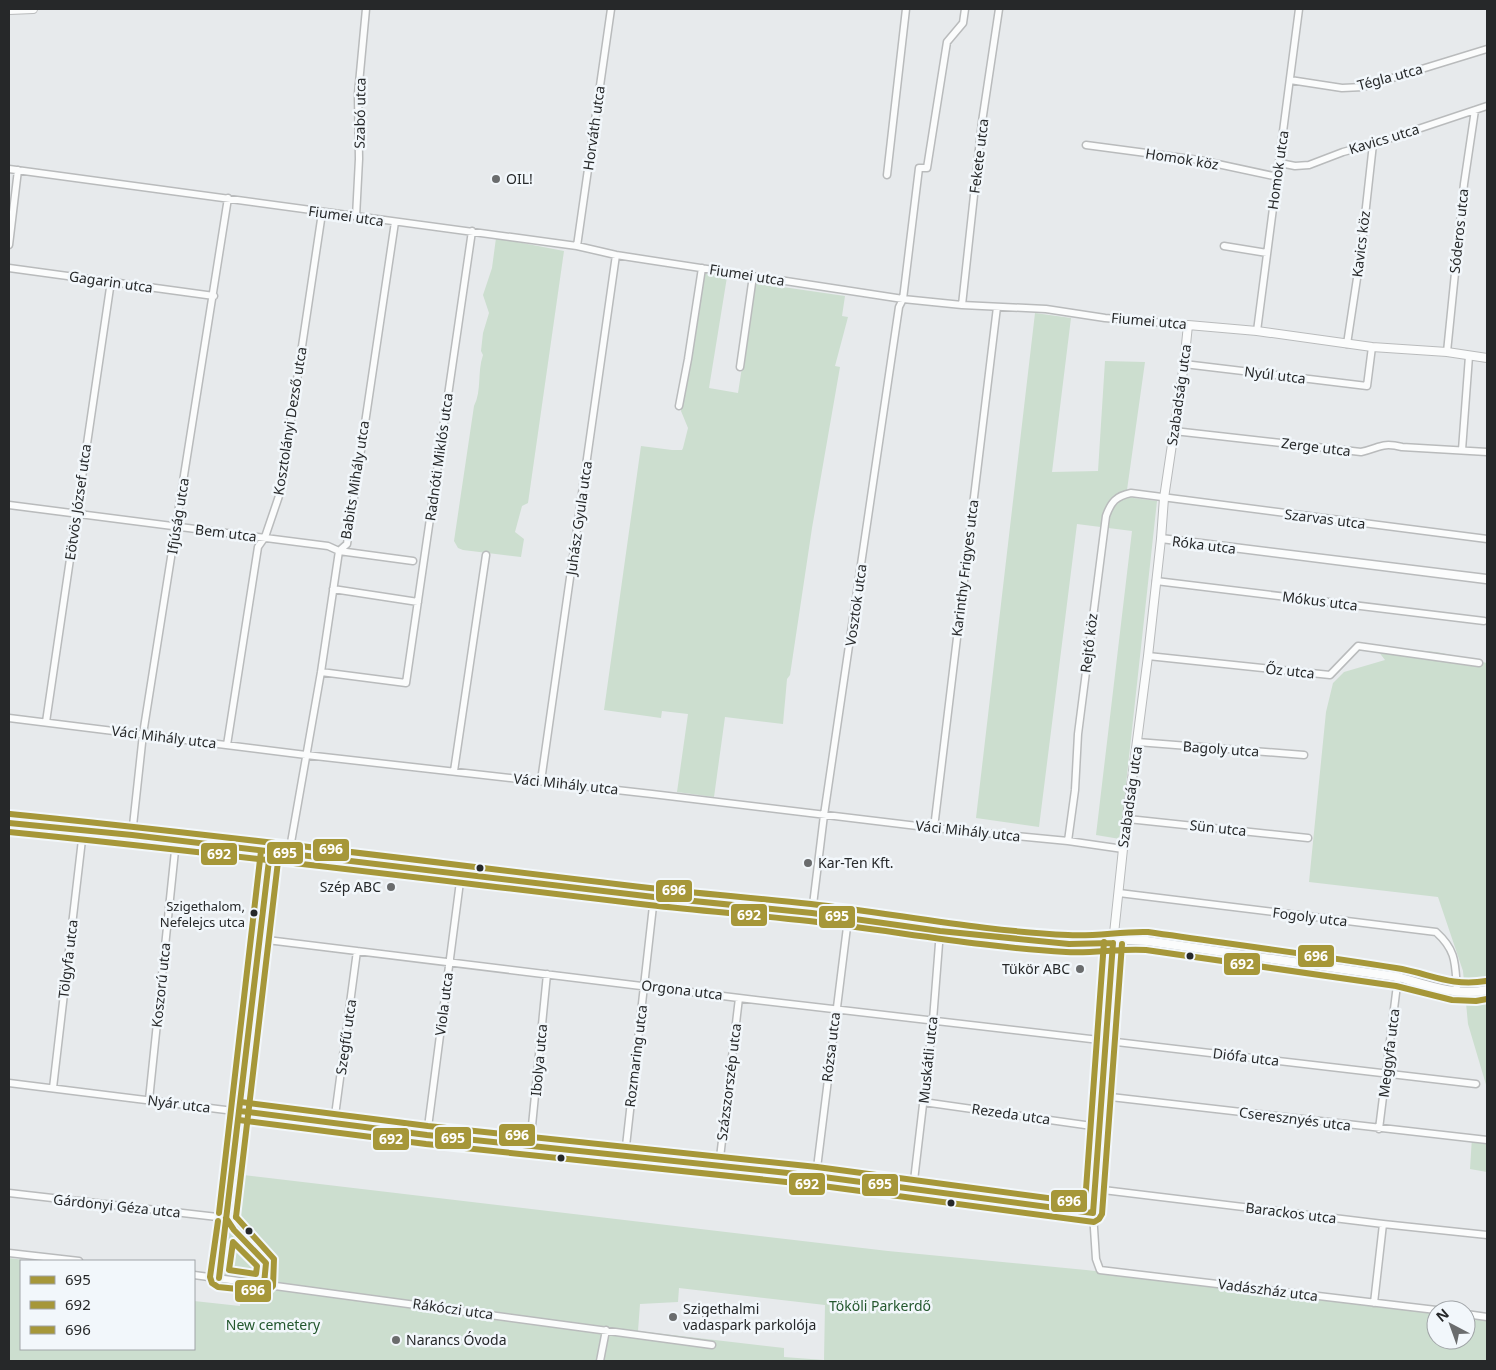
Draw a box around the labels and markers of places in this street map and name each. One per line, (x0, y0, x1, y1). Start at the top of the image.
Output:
place label: OIL! (506, 169, 533, 188)
marker: OIL! (490, 173, 502, 185)
place label: Kar-Ten Kft. (818, 853, 894, 872)
marker: Kar-Ten Kft. (802, 857, 814, 869)
unlabelled marker (475, 863, 485, 873)
place label: Szép ABC (320, 877, 381, 896)
marker: Szép ABC (385, 881, 397, 893)
place label: Szigethalom, Nefelejcs utca (160, 897, 245, 931)
marker: Szigethalom, Nefelejcs utca (249, 908, 259, 918)
unlabelled marker (1185, 951, 1195, 961)
place label: Tükör ABC (1002, 959, 1070, 978)
marker: Tükör ABC (1074, 963, 1086, 975)
unlabelled marker (556, 1153, 566, 1163)
unlabelled marker (946, 1198, 956, 1208)
unlabelled marker (244, 1226, 254, 1236)
place label: Szigethalmi vadaspark parkolója (683, 1299, 816, 1334)
marker: Szigethalmi vadaspark parkolója (667, 1311, 679, 1323)
place label: Narancs Óvoda (406, 1330, 507, 1349)
marker: Narancs Óvoda (390, 1334, 402, 1346)

